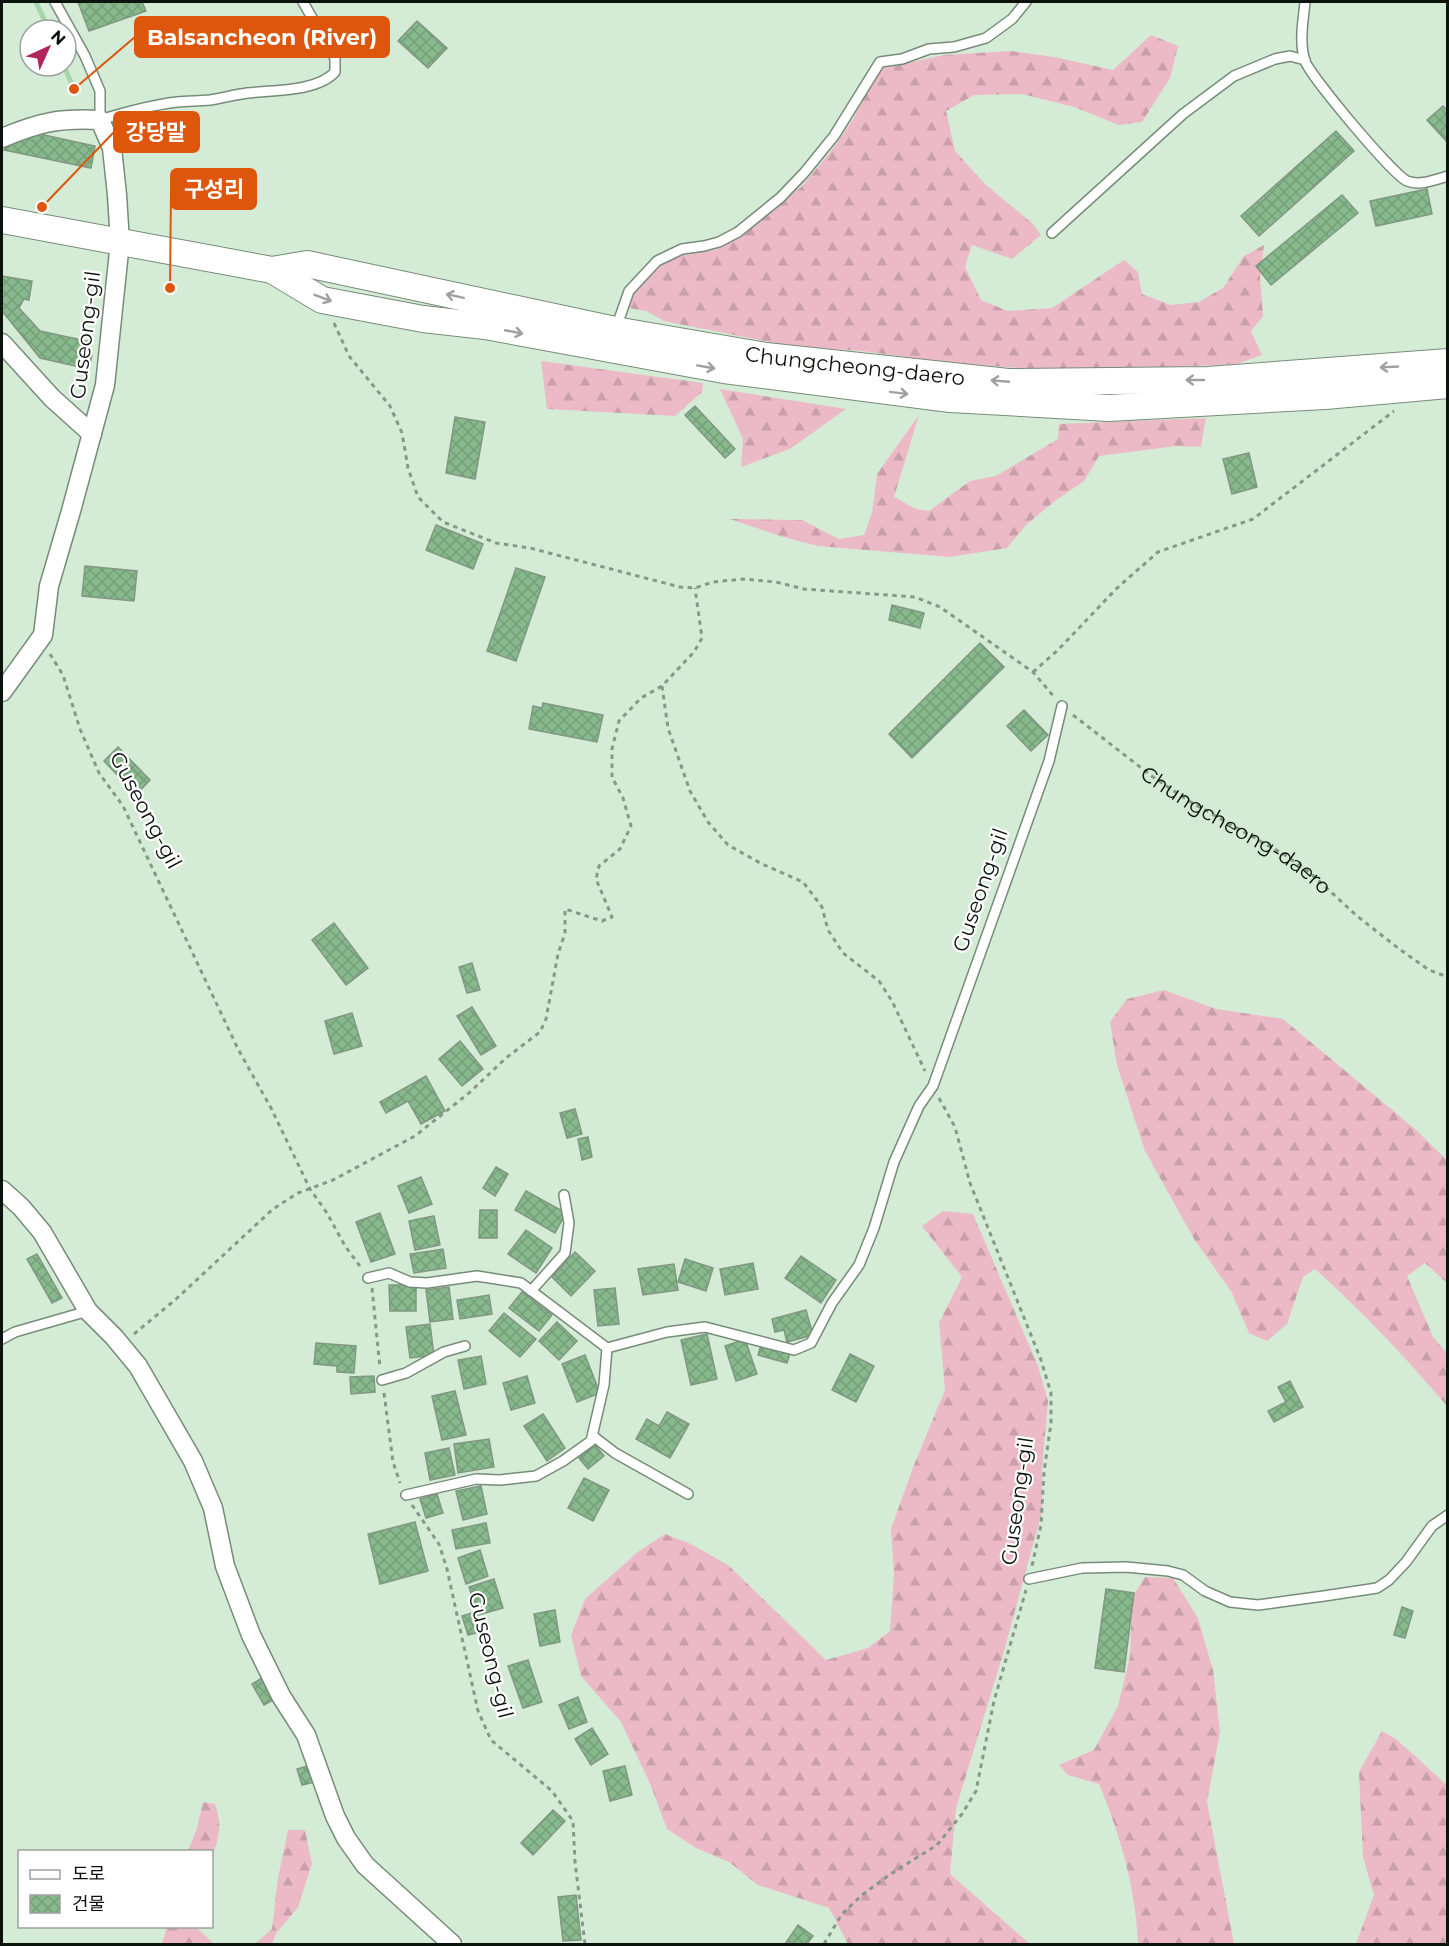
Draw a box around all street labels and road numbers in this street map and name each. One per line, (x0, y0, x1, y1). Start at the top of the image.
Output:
street label: Guseong-gil (65, 269, 105, 401)
street label: Chungcheong-daero (743, 340, 966, 390)
street label: Guseong-gil (105, 747, 187, 873)
street label: Chungcheong-daero (1136, 760, 1337, 899)
street label: Guseong-gil (947, 825, 1013, 955)
street label: Guseong-gil (996, 1435, 1038, 1567)
street label: Guseong-gil (463, 1589, 519, 1721)

